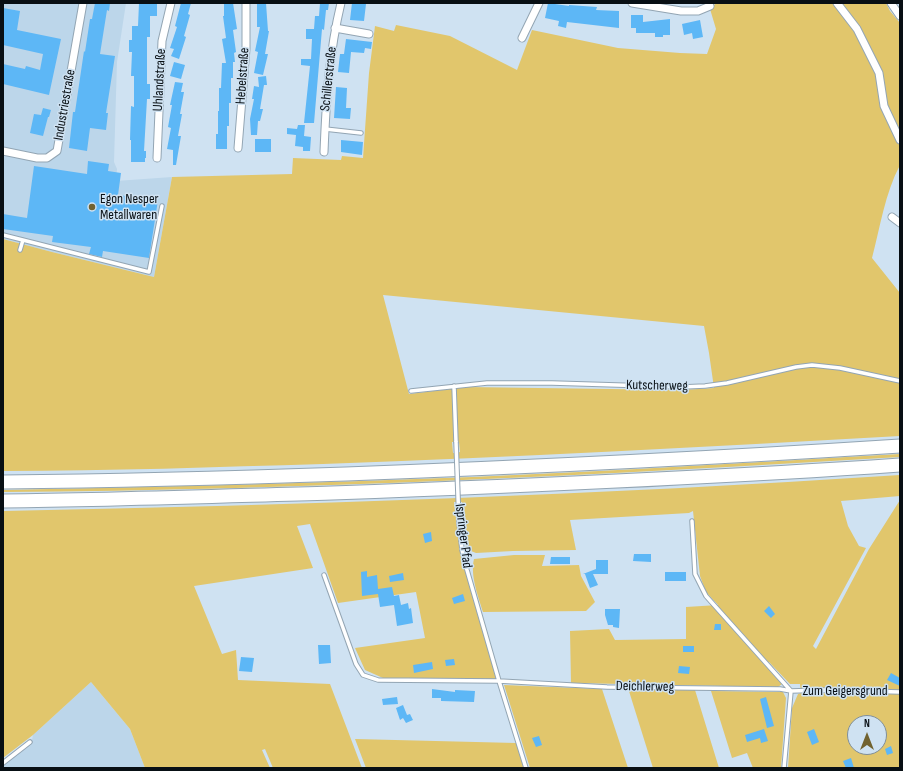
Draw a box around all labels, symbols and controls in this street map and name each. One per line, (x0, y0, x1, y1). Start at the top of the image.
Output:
street label: Schillerstraße (317, 46, 341, 112)
street label: Hebelstraße (233, 47, 253, 105)
street label: Uhlandstraße (150, 48, 170, 112)
street label: Industriestraße (50, 68, 80, 142)
place label: Egon Nesper Metallwaren (100, 191, 159, 224)
marker: Egon Nesper Metallwaren (87, 202, 97, 212)
street label: Kutscherweg (626, 377, 688, 395)
street label: Ispringer Pfad (451, 503, 475, 569)
street label: Deichlerweg (616, 678, 674, 696)
street label: Zum Geigersgrund (802, 683, 888, 699)
north arrow (847, 715, 887, 755)
text: N (864, 717, 870, 730)

